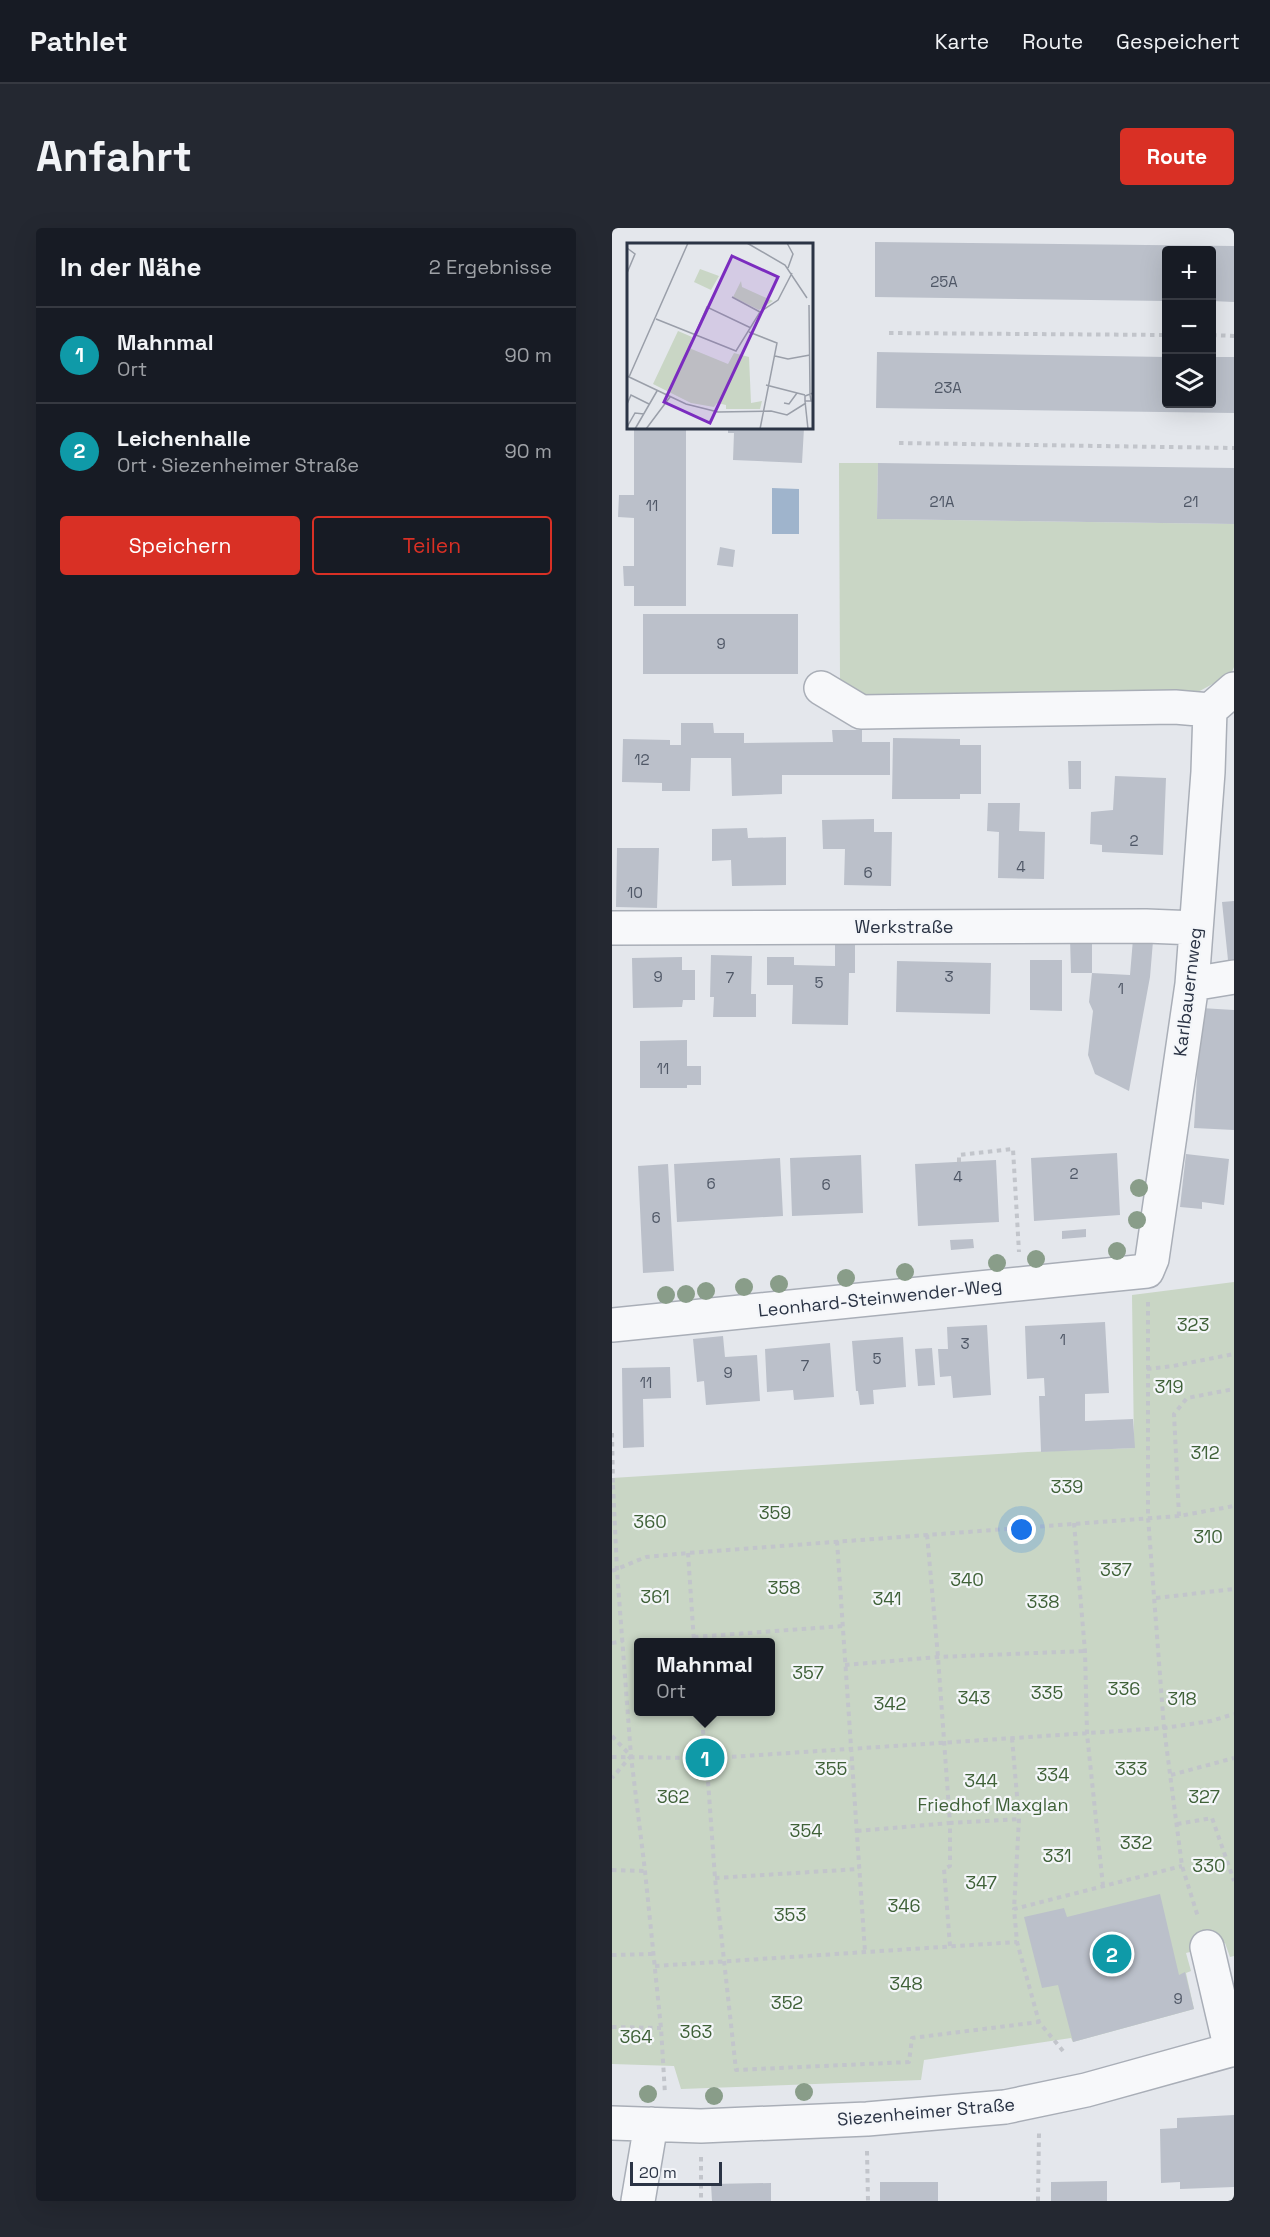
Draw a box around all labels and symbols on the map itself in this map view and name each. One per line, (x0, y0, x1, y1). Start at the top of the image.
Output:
inset map (627, 243, 813, 429)
house number: 25A (930, 272, 958, 291)
house number: 23A (934, 378, 962, 397)
house number: 21A (930, 492, 955, 511)
house number: 21 (1183, 492, 1199, 511)
house number: 11 (646, 496, 658, 515)
house number: 9 (716, 634, 726, 653)
house number: 12 (634, 750, 650, 769)
house number: 2 (1129, 831, 1139, 850)
house number: 4 (1016, 857, 1026, 876)
house number: 6 (863, 863, 873, 882)
house number: 10 (627, 883, 643, 902)
street label: Werkstraße (855, 915, 953, 938)
street label: Karlbauernweg (1168, 926, 1207, 1058)
house number: 9 (653, 967, 663, 986)
house number: 3 (944, 967, 954, 986)
house number: 7 (726, 968, 734, 987)
house number: 5 (815, 973, 824, 992)
house number: 1 (1118, 979, 1124, 998)
house number: 11 (657, 1059, 669, 1078)
house number: 2 (1069, 1164, 1079, 1183)
house number: 4 (953, 1167, 963, 1186)
house number: 6 (706, 1174, 716, 1193)
house number: 6 (821, 1175, 831, 1194)
house number: 6 (651, 1208, 661, 1227)
street label: Leonhard-Steinwender-Weg (757, 1273, 1003, 1322)
park label: 323 (1177, 1313, 1209, 1336)
house number: 1 (1060, 1330, 1066, 1349)
house number: 3 (960, 1334, 970, 1353)
house number: 5 (873, 1349, 882, 1368)
house number: 7 (801, 1356, 809, 1375)
house number: 9 (723, 1363, 733, 1382)
house number: 11 (640, 1373, 652, 1392)
park label: 319 (1154, 1375, 1184, 1398)
park label: 312 (1191, 1441, 1220, 1464)
park label: 339 (1051, 1475, 1083, 1498)
park label: 359 (759, 1501, 791, 1524)
park label: 360 (633, 1510, 667, 1533)
your location (1007, 1515, 1036, 1544)
park label: 310 (1193, 1525, 1223, 1548)
park label: 337 (1100, 1558, 1132, 1581)
park label: 340 (950, 1568, 984, 1591)
park label: 358 (768, 1576, 800, 1599)
park label: 361 (640, 1585, 670, 1608)
park label: 341 (872, 1587, 902, 1610)
park label: 338 (1027, 1590, 1059, 1613)
park label: 357 (792, 1661, 824, 1684)
park label: 336 (1108, 1677, 1140, 1700)
park label: 335 (1031, 1681, 1063, 1704)
park label: 343 (958, 1686, 991, 1709)
park label: 318 (1167, 1687, 1197, 1710)
park label: 342 (874, 1692, 906, 1715)
pin: 1 (686, 1736, 724, 1780)
park label: 355 (815, 1757, 847, 1780)
park label: 333 (1115, 1757, 1147, 1780)
park label: 334 (1037, 1763, 1070, 1786)
park label: 344 (964, 1769, 998, 1792)
park label: 362 (657, 1785, 689, 1808)
park label: 327 (1188, 1785, 1220, 1808)
park label: Friedhof Maxglan (918, 1793, 1068, 1816)
park label: 354 (790, 1819, 822, 1842)
park label: 332 (1120, 1831, 1152, 1854)
park label: 331 (1042, 1844, 1072, 1867)
park label: 330 (1192, 1854, 1226, 1877)
park label: 347 (965, 1871, 997, 1894)
park label: 346 (887, 1894, 921, 1917)
park label: 353 (774, 1903, 806, 1926)
pin: 2 (1092, 1932, 1132, 1976)
park label: 348 (889, 1972, 923, 1995)
house number: 9 (1173, 1989, 1183, 2008)
park label: 352 (771, 1991, 803, 2014)
park label: 363 (680, 2020, 712, 2043)
park label: 364 (619, 2025, 653, 2048)
street label: Siezenheimer Straße (836, 2092, 1016, 2131)
scale bar (630, 2159, 722, 2186)

